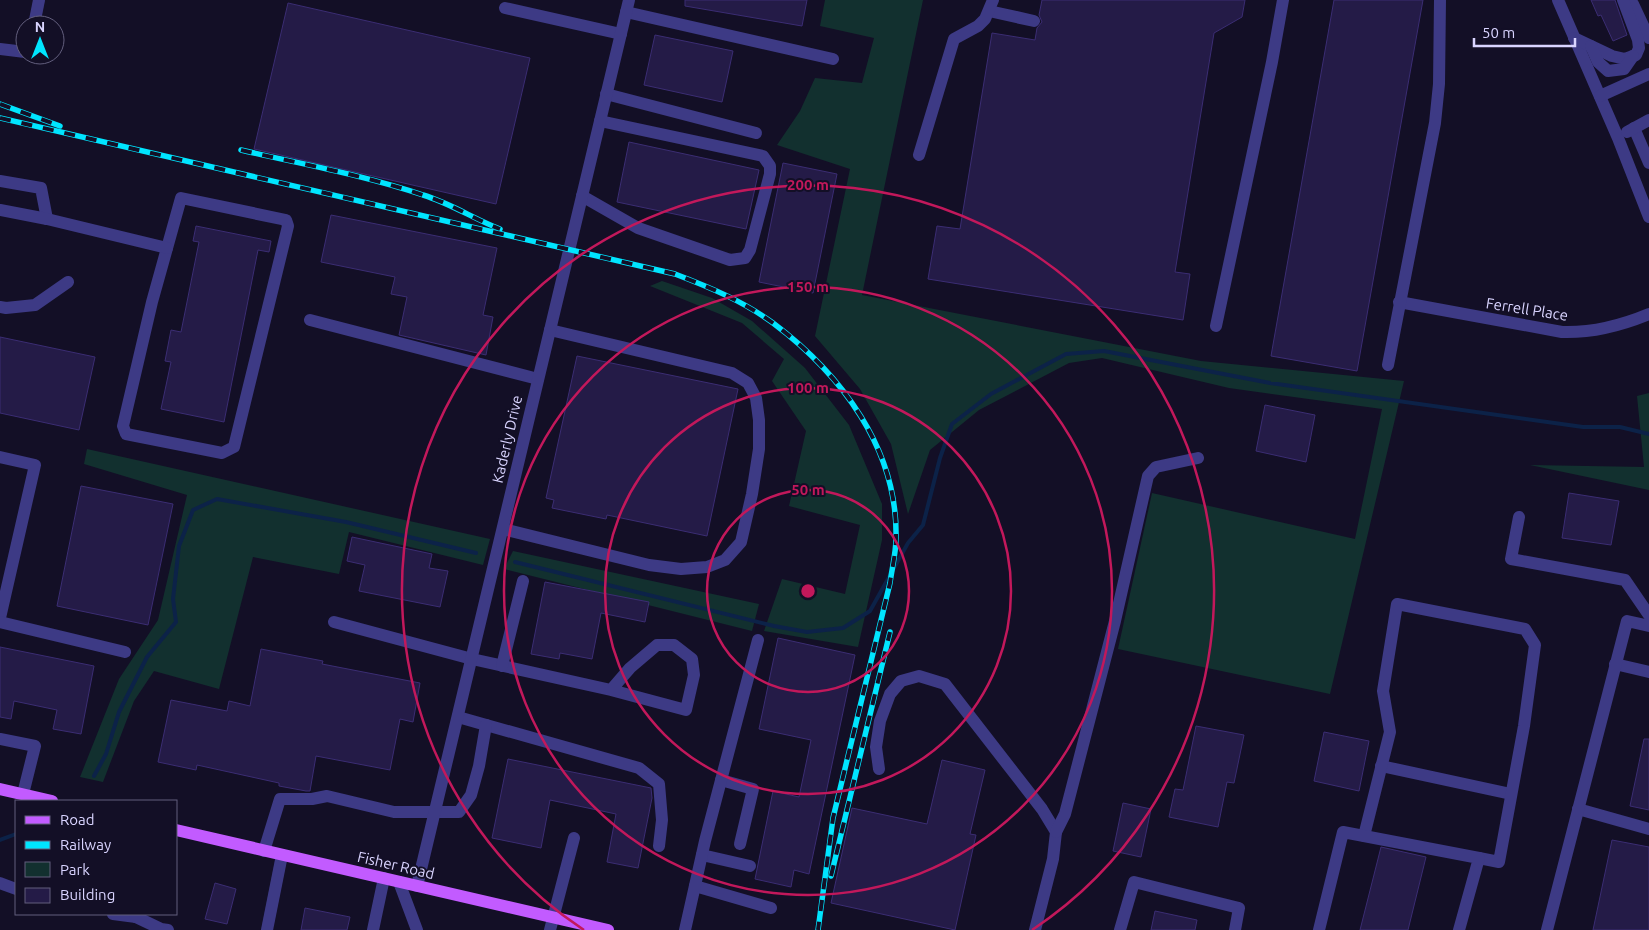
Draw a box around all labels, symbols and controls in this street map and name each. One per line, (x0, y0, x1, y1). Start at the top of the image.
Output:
north arrow (15, 15, 65, 65)
scale bar (1474, 15, 1575, 47)
text: N (35, 19, 45, 35)
text: 50 m (1482, 24, 1515, 41)
text: 200 m (787, 176, 829, 193)
text: 150 m (787, 278, 829, 295)
street label: Ferrell Place (1485, 294, 1569, 324)
text: 100 m (787, 379, 829, 396)
street label: Kaderly Drive (489, 393, 525, 485)
text: 50 m (791, 481, 825, 498)
centre of rings (799, 582, 817, 600)
legend (15, 800, 178, 915)
text: Road (60, 811, 95, 828)
text: Railway (60, 836, 111, 853)
street label: Fisher Road (356, 848, 436, 882)
text: Park (60, 861, 90, 878)
text: Building (60, 886, 115, 903)

